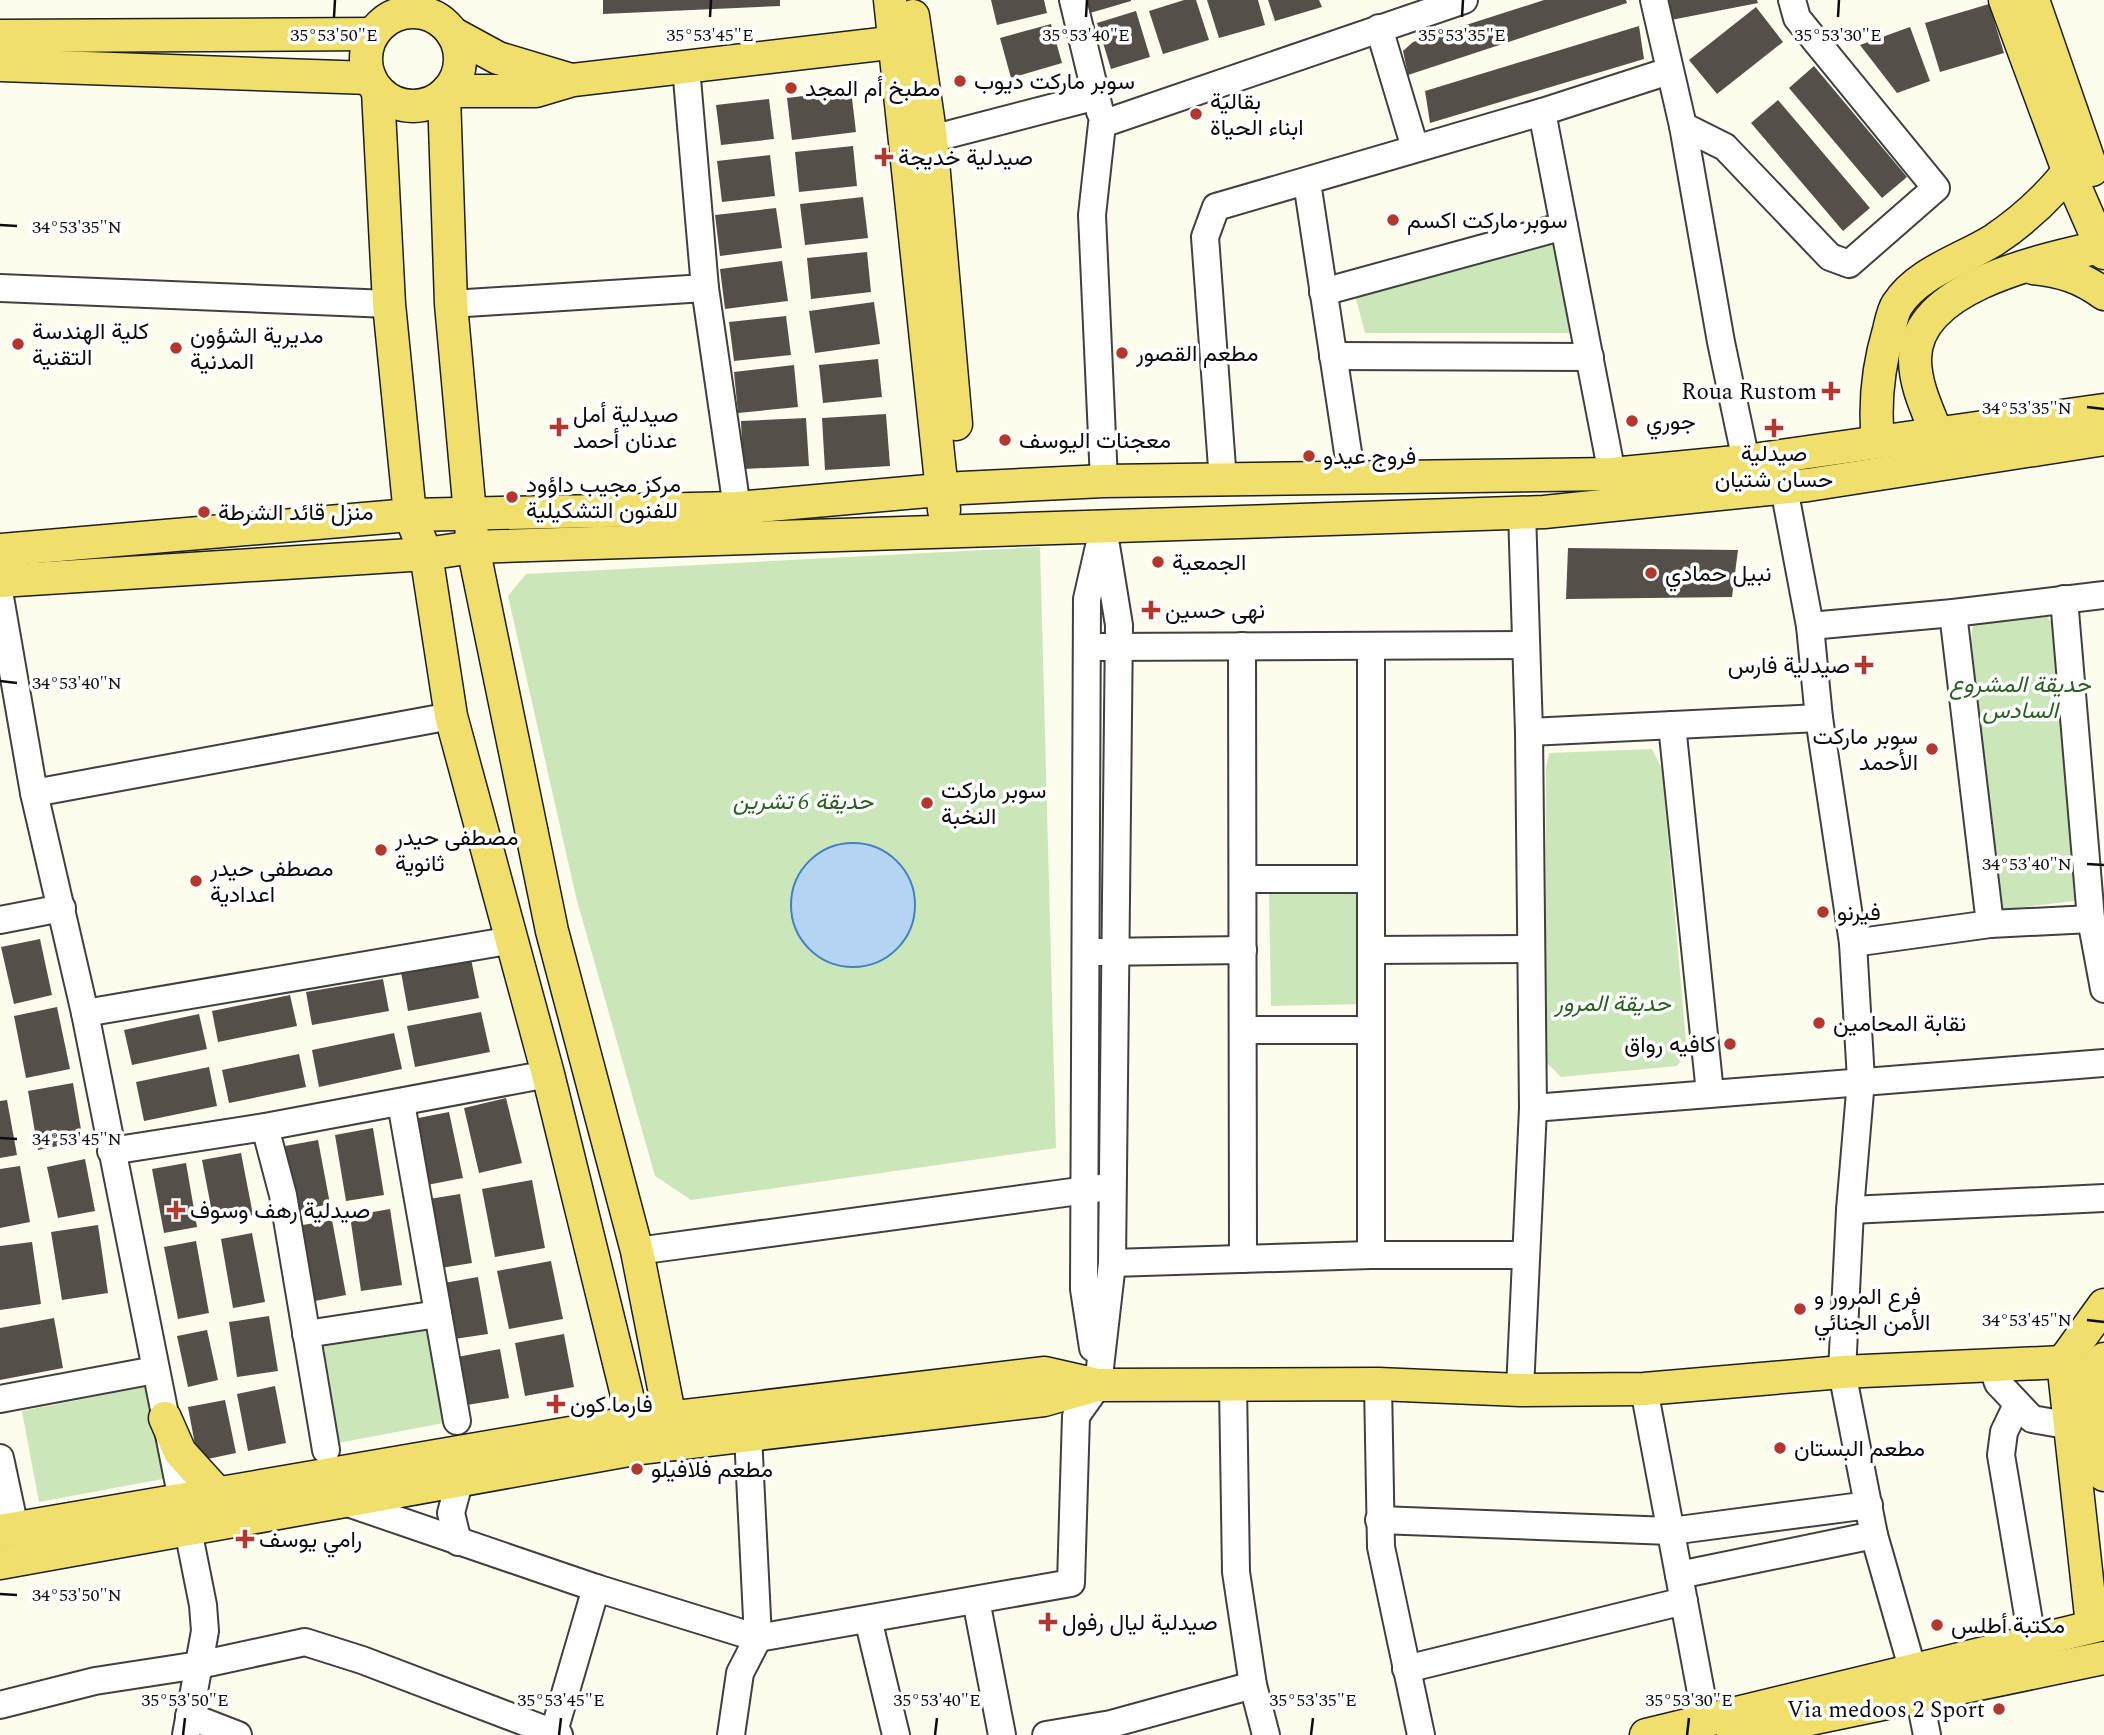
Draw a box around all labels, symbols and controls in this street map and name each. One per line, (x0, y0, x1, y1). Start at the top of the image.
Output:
text: 35°53'50"E (290, 22, 378, 49)
text: 35°53'45"E (666, 22, 754, 49)
text: 35°53'40"E (1042, 22, 1130, 49)
text: 35°53'35"E (1418, 22, 1506, 49)
text: 35°53'30"E (1794, 22, 1882, 49)
place label: سوبر ماركت ديوب (974, 65, 1135, 100)
place label: مطبخ أم المجد (805, 72, 940, 107)
marker: سوبر ماركت ديوب (952, 73, 968, 89)
marker: مطبخ أم المجد (783, 80, 799, 96)
place label: بقالية ابناء الحياة (1210, 85, 1304, 146)
marker: بقالية ابناء الحياة (1188, 106, 1204, 122)
place label: صيدلية خديجة (898, 141, 1033, 176)
marker: صيدلية خديجة (876, 149, 892, 165)
place label: سوبر ماركت اكسم (1407, 204, 1568, 239)
marker: سوبر ماركت اكسم (1385, 212, 1401, 228)
text: 34°53'35"N (32, 214, 122, 241)
place label: كلية الهندسة التقنية (32, 315, 149, 376)
place label: مديرية الشؤون المدنية (190, 319, 324, 380)
marker: كلية الهندسة التقنية (10, 336, 26, 352)
place label: مطعم القصور (1135, 337, 1259, 372)
marker: مديرية الشؤون المدنية (168, 340, 184, 356)
marker: مطعم القصور (1114, 345, 1130, 361)
place label: Roua Rustom (1681, 375, 1817, 410)
marker: Roua Rustom (1823, 383, 1839, 399)
text: 34°53'35"N (1982, 395, 2072, 422)
place label: صيدلية أمل عدنان أحمد (573, 398, 678, 459)
place label: جوري (1646, 405, 1696, 440)
marker: جوري (1624, 413, 1640, 429)
marker: صيدلية أمل عدنان أحمد (551, 419, 567, 435)
marker: صيدلية حسان شتيان (1766, 420, 1782, 436)
place label: معجنات اليوسف (1019, 424, 1171, 459)
marker: معجنات اليوسف (997, 432, 1013, 448)
place label: صيدلية حسان شتيان (1715, 437, 1833, 498)
place label: فروج عيدو (1323, 440, 1416, 475)
marker: فروج عيدو (1301, 448, 1317, 464)
place label: مركز مجيب داؤود للفنون التشكيلية (526, 468, 681, 529)
marker: مركز مجيب داؤود للفنون التشكيلية (504, 489, 520, 505)
place label: منزل قائد الشرطة (218, 496, 374, 531)
marker: منزل قائد الشرطة (196, 504, 212, 520)
place label: الجمعية (1172, 546, 1246, 581)
marker: الجمعية (1150, 554, 1166, 570)
place label: نبيل حمادي (1665, 557, 1772, 592)
marker: نبيل حمادي (1643, 565, 1659, 581)
place label: نهى حسين (1165, 594, 1265, 629)
marker: نهى حسين (1143, 602, 1159, 618)
place label: صيدلية فارس (1728, 649, 1850, 684)
marker: صيدلية فارس (1856, 657, 1872, 673)
park label: حديقة المشروع السادس (1949, 668, 2091, 729)
text: 34°53'40"N (32, 670, 122, 697)
place label: سوبر ماركت الأحمد (1813, 720, 1918, 781)
marker: سوبر ماركت الأحمد (1924, 741, 1940, 757)
place label: سوبر ماركت النخبة (941, 774, 1046, 835)
park label: حديقة 6 تشرين (733, 785, 874, 820)
marker: سوبر ماركت النخبة (919, 795, 935, 811)
place label: مصطفى حيدر ثانوية (394, 821, 519, 882)
marker: مصطفى حيدر ثانوية (373, 842, 389, 858)
text: 34°53'40"N (1982, 851, 2072, 878)
place label: مصطفى حيدر اعدادية (209, 852, 334, 913)
marker: مصطفى حيدر اعدادية (188, 873, 204, 889)
place label: فيرنو (1837, 896, 1881, 931)
marker: فيرنو (1815, 904, 1831, 920)
park label: حديقة المرور (1553, 987, 1671, 1022)
place label: نقابة المحامين (1833, 1007, 1966, 1042)
marker: نقابة المحامين (1811, 1015, 1827, 1031)
place label: كافيه رواق (1624, 1028, 1716, 1063)
marker: كافيه رواق (1722, 1036, 1738, 1052)
text: 34°53'45"N (32, 1126, 122, 1153)
place label: صيدلية رهف وسوف (190, 1194, 370, 1229)
marker: صيدلية رهف وسوف (168, 1202, 184, 1218)
place label: فرع المرور و الأمن الجنائي (1814, 1280, 1930, 1341)
marker: فرع المرور و الأمن الجنائي (1792, 1301, 1808, 1317)
text: 34°53'45"N (1982, 1307, 2072, 1334)
place label: فارما كون (570, 1388, 653, 1423)
marker: فارما كون (548, 1396, 564, 1412)
place label: مطعم البستان (1794, 1432, 1925, 1467)
marker: مطعم البستان (1772, 1440, 1788, 1456)
place label: مطعم فلافيلو (651, 1453, 773, 1488)
marker: مطعم فلافيلو (629, 1461, 645, 1477)
place label: رامي يوسف (259, 1523, 362, 1558)
marker: رامي يوسف (237, 1531, 253, 1547)
text: 34°53'50"N (32, 1582, 122, 1609)
place label: صيدلية ليال رفول (1062, 1606, 1218, 1641)
place label: مكتبة أطلس (1951, 1609, 2065, 1644)
marker: صيدلية ليال رفول (1040, 1614, 1056, 1630)
marker: مكتبة أطلس (1929, 1617, 1945, 1633)
text: 35°53'50"E (141, 1687, 229, 1714)
text: 35°53'45"E (517, 1687, 605, 1714)
text: 35°53'40"E (893, 1687, 981, 1714)
text: 35°53'35"E (1269, 1687, 1357, 1714)
text: 35°53'30"E (1645, 1687, 1733, 1714)
place label: Via medoos 2 Sport (1787, 1693, 1985, 1728)
marker: Via medoos 2 Sport (1991, 1701, 2007, 1717)

